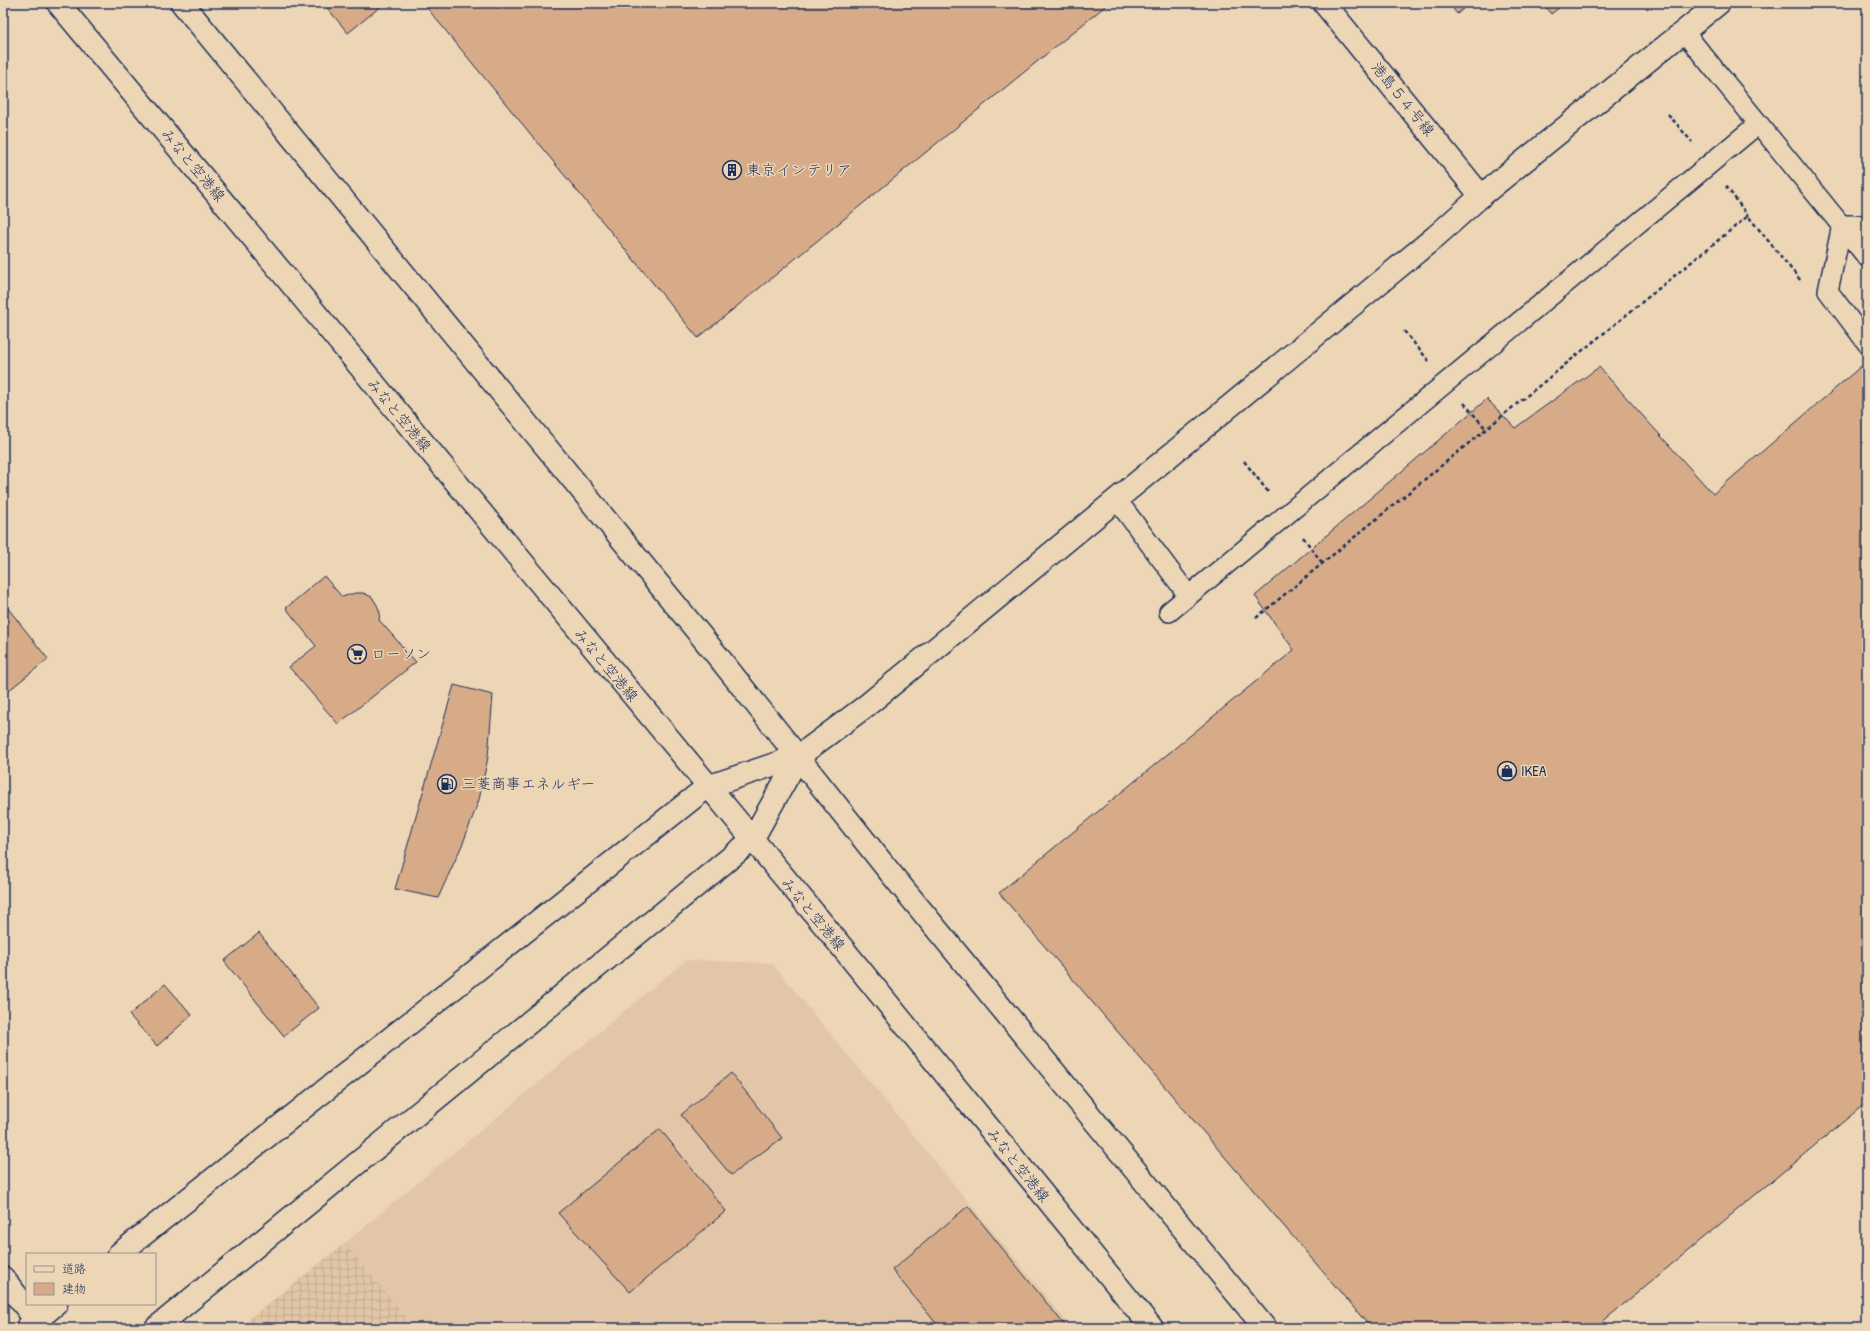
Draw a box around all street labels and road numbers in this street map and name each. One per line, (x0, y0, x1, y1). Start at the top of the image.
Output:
street label: 港島５４号線 (1367, 57, 1440, 140)
street label: みなと空港線 (156, 123, 230, 206)
street label: みなと空港線 (362, 373, 436, 456)
street label: みなと空港線 (569, 623, 643, 706)
street label: みなと空港線 (776, 872, 850, 955)
street label: みなと空港線 (982, 1123, 1055, 1206)

